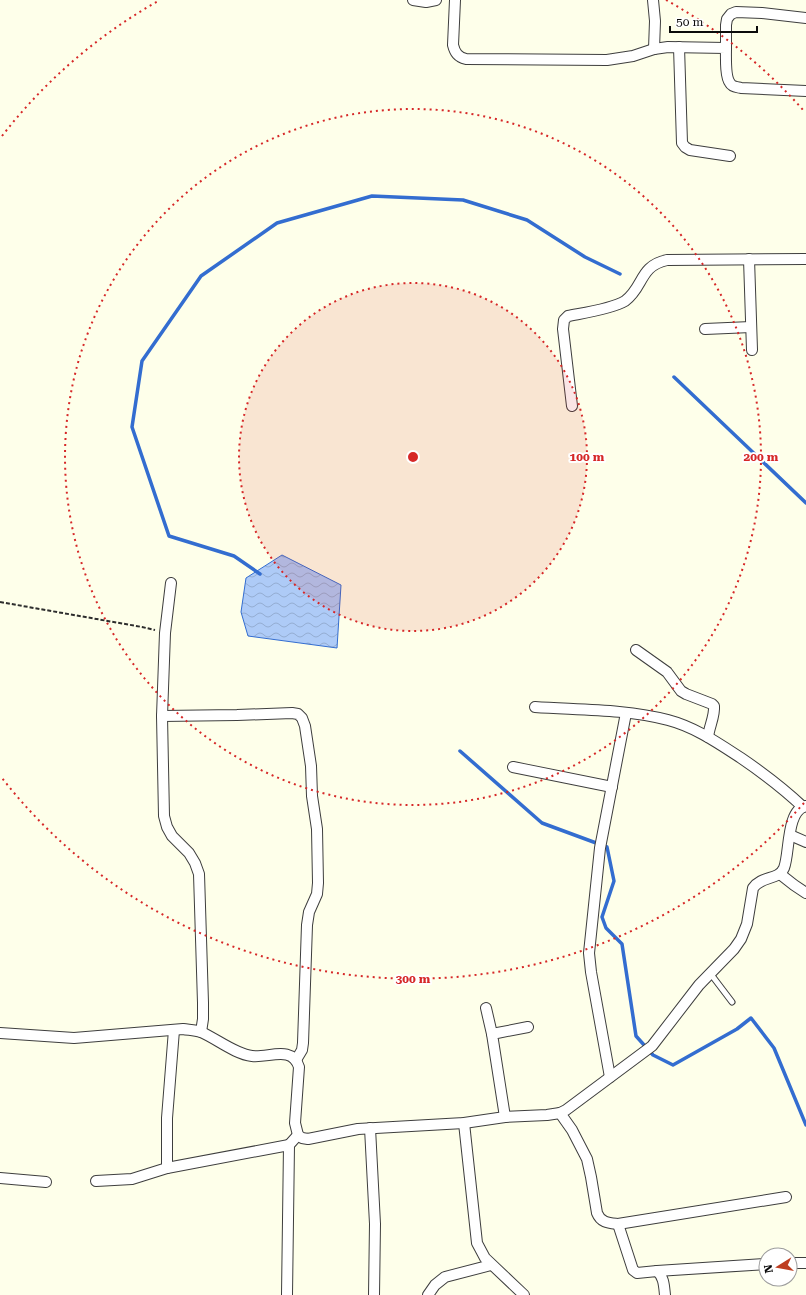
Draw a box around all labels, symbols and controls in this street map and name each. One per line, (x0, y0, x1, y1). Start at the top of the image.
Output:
scale bar (670, 8, 757, 34)
text: 50 m (676, 15, 703, 29)
centre of rings (406, 450, 420, 464)
text: 100 m (570, 450, 605, 464)
text: 200 m (744, 450, 779, 464)
text: 300 m (396, 972, 431, 986)
north arrow (758, 1247, 798, 1287)
text: N (761, 1263, 776, 1274)

